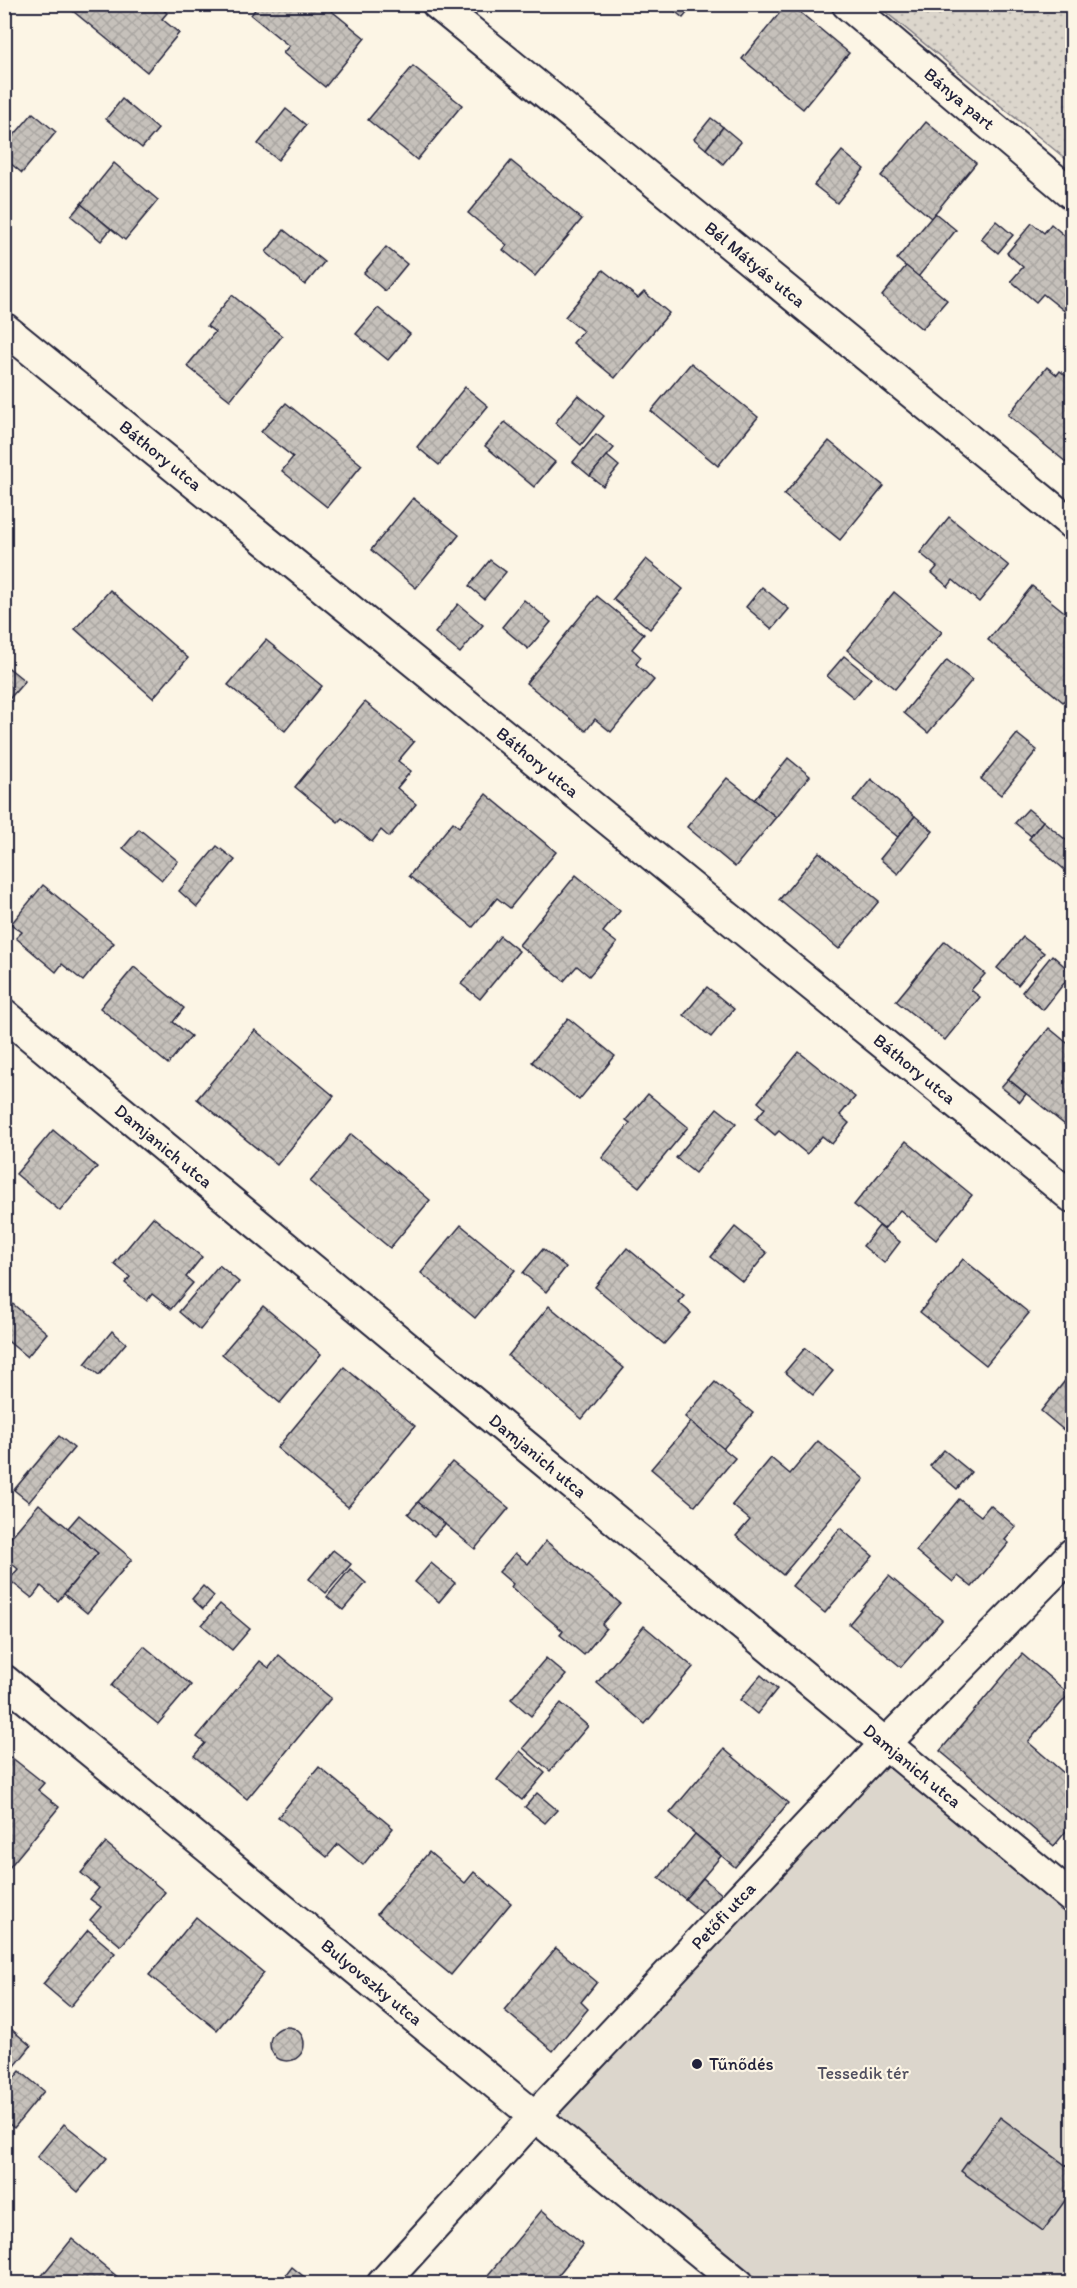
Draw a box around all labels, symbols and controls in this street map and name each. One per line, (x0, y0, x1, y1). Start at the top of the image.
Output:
street label: Bánya part (920, 63, 999, 135)
street label: Bél Mátyás utca (700, 217, 810, 312)
street label: Báthory utca (115, 415, 207, 496)
street label: Báthory utca (492, 722, 584, 803)
street label: Báthory utca (869, 1029, 961, 1110)
street label: Damjanich utca (110, 1099, 217, 1193)
street label: Damjanich utca (484, 1409, 591, 1503)
street label: Damjanich utca (859, 1719, 966, 1813)
street label: Petőfi utca (686, 1877, 761, 1954)
street label: Bulyovszky utca (317, 1934, 427, 2030)
place label: Tűnődés (709, 2053, 774, 2075)
marker: Tűnődés (690, 2057, 704, 2071)
park label: Tessedik tér (817, 2062, 910, 2084)

